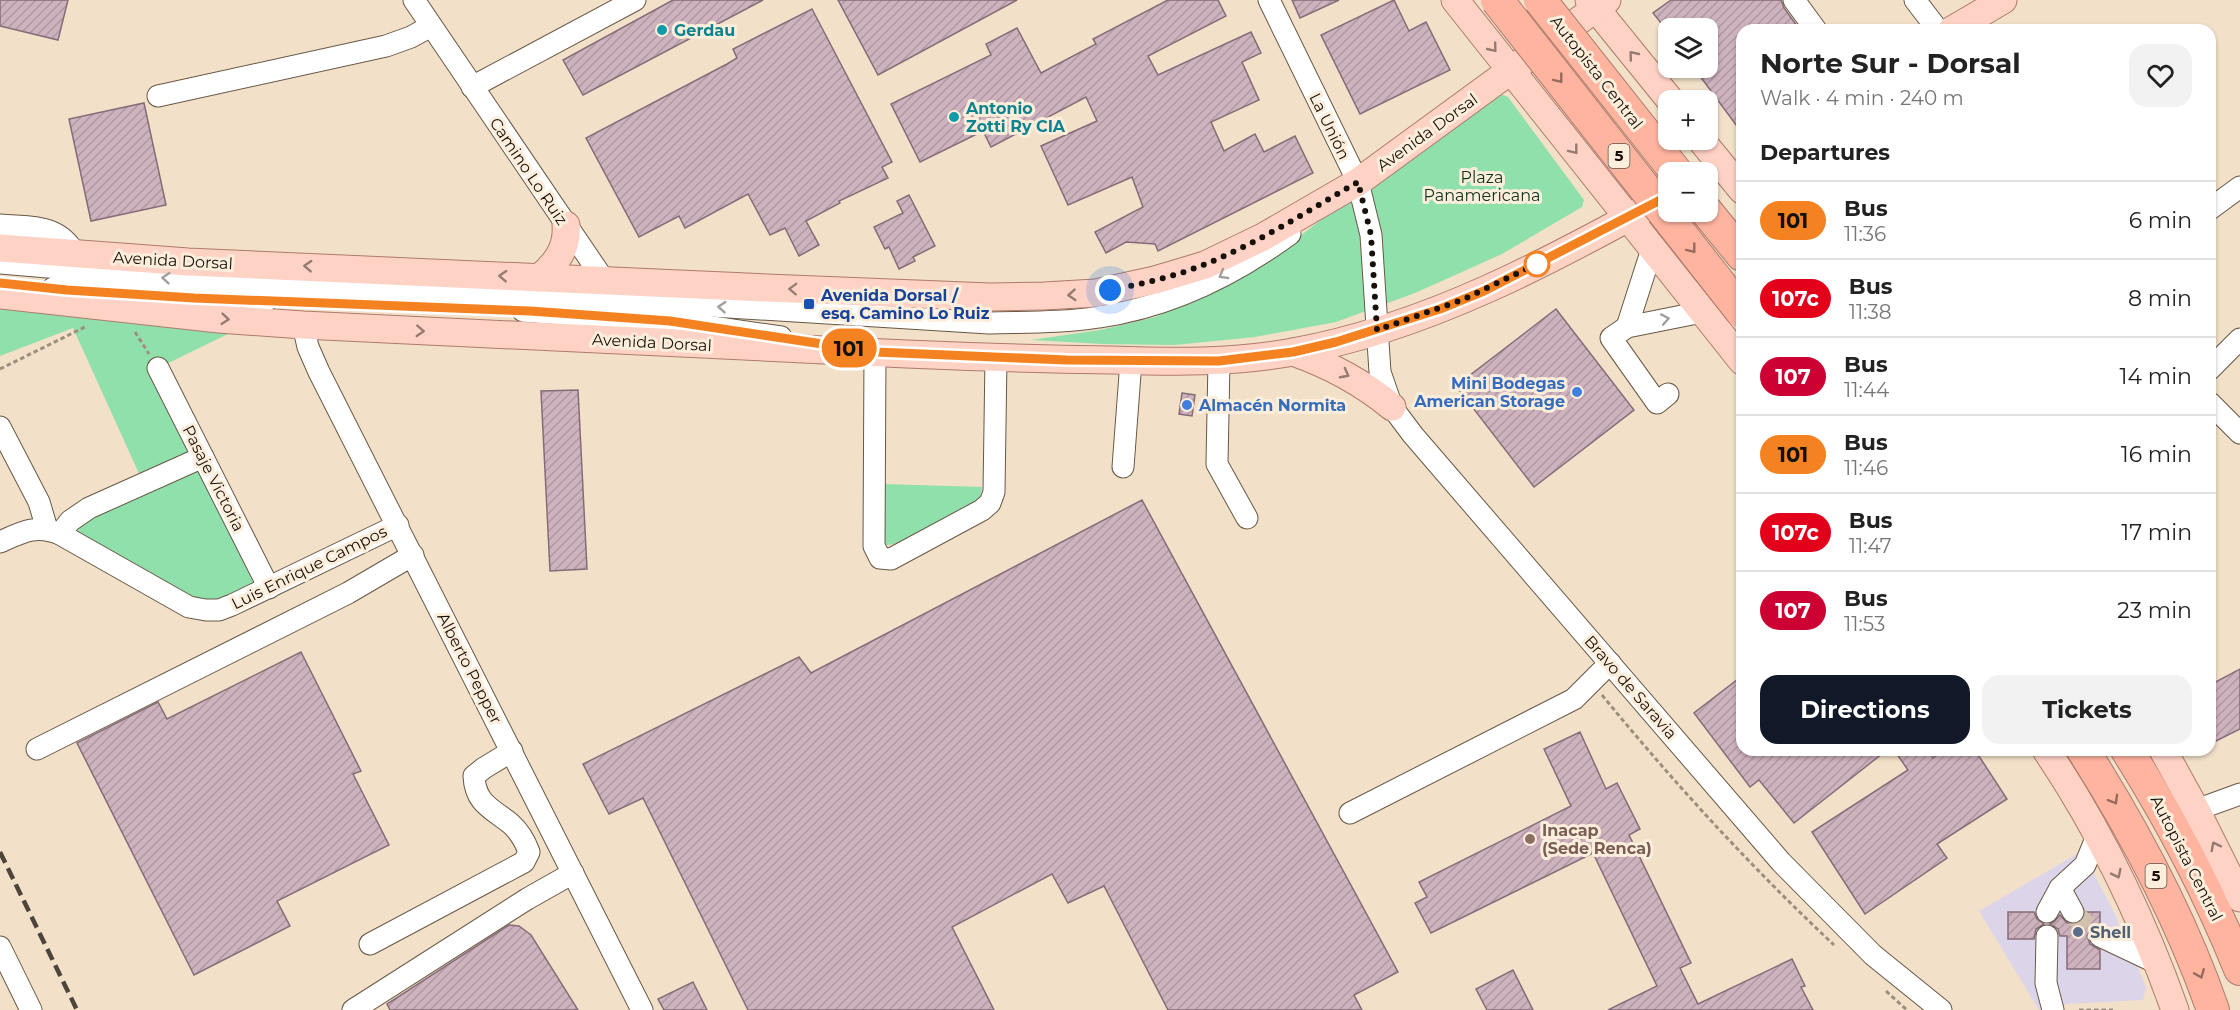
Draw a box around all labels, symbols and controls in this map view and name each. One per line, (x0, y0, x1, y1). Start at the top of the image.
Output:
street label: Autopista Central (1546, 12, 1647, 133)
map controls (1658, 18, 1718, 222)
button: layers (1658, 18, 1718, 78)
place label: Gerdau (674, 21, 735, 40)
marker: Gerdau (655, 23, 669, 37)
one-way arrow (1486, 41, 1497, 52)
button: heart (2129, 44, 2192, 107)
text: Norte Sur - Dorsal (1760, 46, 2021, 80)
one-way arrow (1630, 51, 1641, 62)
one-way arrow (1551, 72, 1562, 83)
text: Walk · 4 min · 240 m (1760, 86, 1964, 110)
street label: Avenida Dorsal (1373, 89, 1481, 175)
street label: La Unión (1305, 90, 1354, 163)
button: + (1658, 90, 1718, 150)
place label: Antonio Zotti Ry CIA (965, 99, 1066, 136)
marker: Antonio Zotti Ry CIA (947, 110, 961, 124)
street label: Camino Lo Ruiz (486, 114, 571, 229)
text: Departures (1760, 139, 1890, 166)
one-way arrow (1567, 144, 1578, 155)
road number: 5 (1608, 144, 1630, 168)
button: − (1658, 162, 1718, 222)
park label: Plaza Panamericana (1424, 168, 1540, 205)
text: Bus (1844, 195, 1888, 222)
text: 6 min (2129, 207, 2192, 234)
text: 101 (1778, 208, 1808, 233)
text: 11:36 (1844, 222, 1886, 246)
one-way arrow (1685, 242, 1696, 253)
street label: Avenida Dorsal (113, 248, 233, 273)
unlabelled marker (1524, 251, 1550, 277)
one-way arrow (304, 260, 313, 273)
one-way arrow (1219, 268, 1230, 279)
one-way arrow (499, 269, 508, 282)
one-way arrow (162, 271, 171, 284)
text: Bus (1849, 273, 1892, 300)
your location (1095, 275, 1125, 305)
one-way arrow (789, 282, 798, 295)
text: 8 min (2128, 285, 2192, 312)
place label: Avenida Dorsal / esq. Camino Lo Ruiz (820, 286, 990, 323)
text: 107c (1772, 286, 1819, 311)
one-way arrow (1067, 288, 1076, 301)
marker: Avenida Dorsal / esq. Camino Lo Ruiz (802, 297, 816, 311)
text: 11:38 (1849, 300, 1892, 324)
one-way arrow (717, 301, 726, 314)
one-way arrow (221, 312, 230, 325)
one-way arrow (1660, 313, 1670, 326)
one-way arrow (415, 324, 424, 337)
line badge: 101 (814, 328, 884, 368)
street label: Avenida Dorsal (592, 330, 712, 355)
text: 101 (834, 336, 864, 361)
text: Bus (1844, 351, 1888, 378)
text: 14 min (2120, 363, 2192, 390)
text: 107 (1775, 364, 1811, 389)
one-way arrow (1339, 367, 1350, 379)
place label: Mini Bodegas American Storage (1413, 374, 1566, 411)
text: 11:44 (1844, 378, 1889, 402)
marker: Mini Bodegas American Storage (1570, 385, 1584, 399)
place label: Almacén Normita (1198, 396, 1346, 415)
marker: Almacén Normita (1180, 398, 1194, 412)
street label: Pasaje Victoria (179, 422, 249, 535)
text: Bus (1844, 429, 1888, 456)
text: 16 min (2121, 441, 2192, 468)
text: 101 (1778, 442, 1808, 467)
text: 11:46 (1844, 456, 1888, 480)
text: Bus (1849, 507, 1892, 534)
text: 17 min (2121, 519, 2192, 546)
text: 107c (1772, 520, 1819, 545)
street label: Luis Enrique Campos (229, 522, 390, 613)
text: 11:47 (1849, 534, 1891, 558)
text: Bus (1844, 585, 1888, 612)
text: 23 min (2117, 597, 2192, 624)
text: 107 (1775, 598, 1811, 623)
street label: Alberto Pepper (433, 610, 506, 727)
text: 11:53 (1844, 612, 1885, 636)
street label: Bravo de Saravia (1580, 632, 1681, 743)
button: Directions (1760, 675, 1970, 744)
button: Tickets (1982, 675, 2192, 744)
street label: Autopista Central (2147, 792, 2226, 924)
one-way arrow (2107, 793, 2118, 804)
place label: Inacap (Sede Renca) (1542, 821, 1652, 858)
marker: Inacap (Sede Renca) (1523, 832, 1537, 846)
one-way arrow (2210, 841, 2222, 852)
road number: 5 (2146, 864, 2166, 888)
one-way arrow (2109, 867, 2121, 878)
place label: Shell (2090, 923, 2131, 942)
marker: Shell (2071, 925, 2085, 939)
one-way arrow (2193, 968, 2205, 979)

